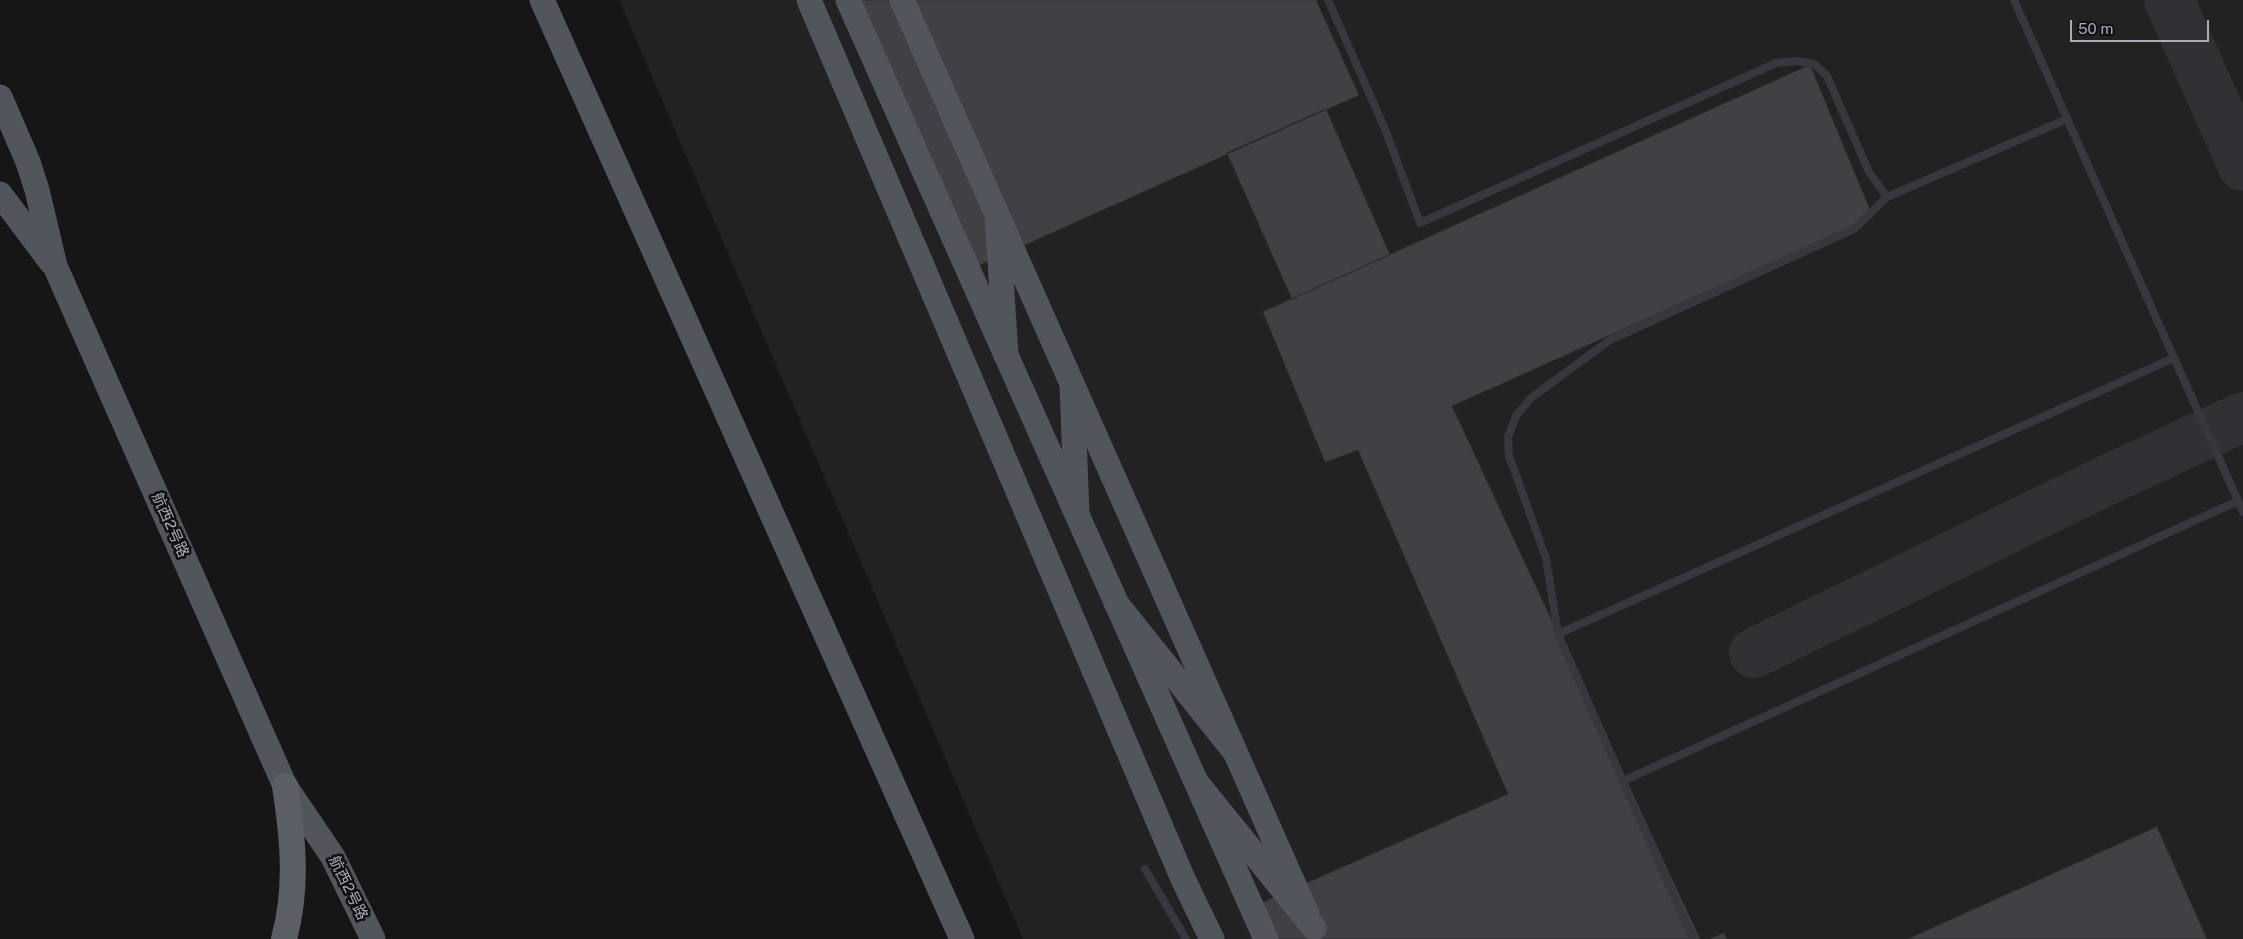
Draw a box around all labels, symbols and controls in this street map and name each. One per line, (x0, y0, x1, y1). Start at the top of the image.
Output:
scale bar (2073, 10, 2212, 42)
text: 50 m (2078, 20, 2113, 37)
street label: 航西2号路 (148, 490, 192, 560)
street label: 航西2号路 (325, 853, 371, 923)

